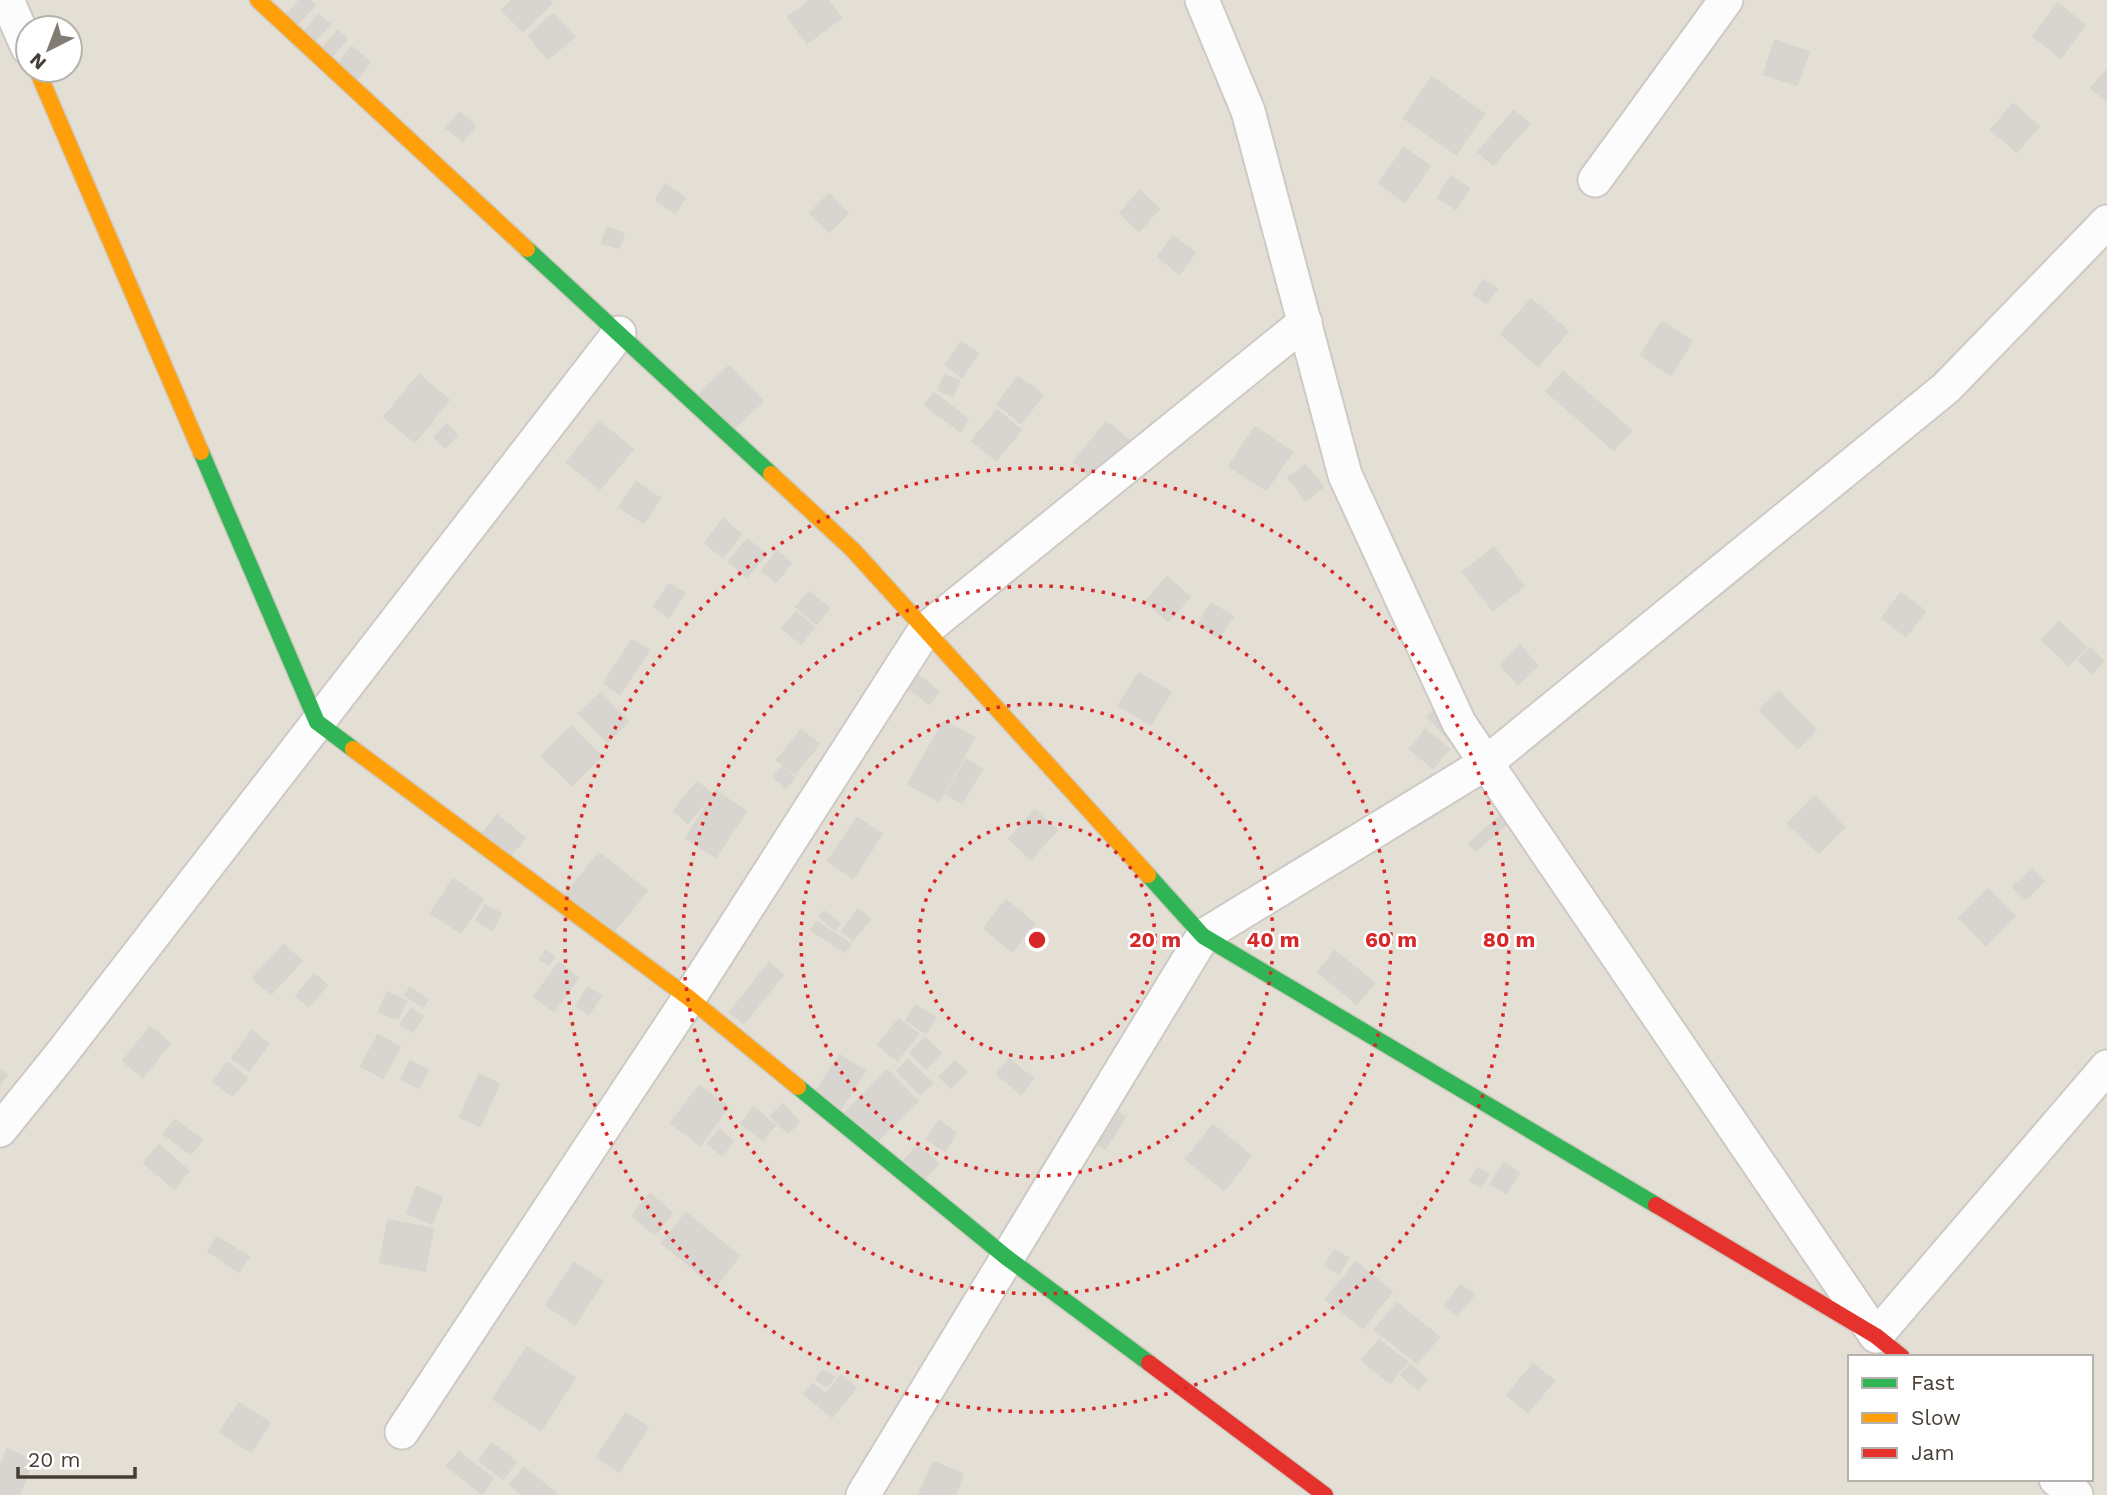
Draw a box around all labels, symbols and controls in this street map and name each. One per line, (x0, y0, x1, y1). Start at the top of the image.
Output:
north arrow (14, 14, 84, 84)
text: N (25, 48, 51, 75)
text: 20 m (1129, 927, 1181, 952)
text: 40 m (1247, 927, 1299, 952)
text: 60 m (1365, 927, 1417, 952)
text: 80 m (1483, 927, 1535, 952)
centre of rings (1025, 928, 1049, 952)
legend (1848, 1355, 2093, 1481)
text: Fast (1911, 1370, 1955, 1395)
text: Slow (1911, 1405, 1961, 1430)
scale bar (18, 1436, 135, 1480)
text: Jam (1911, 1440, 1954, 1465)
text: 20 m (28, 1447, 80, 1472)

